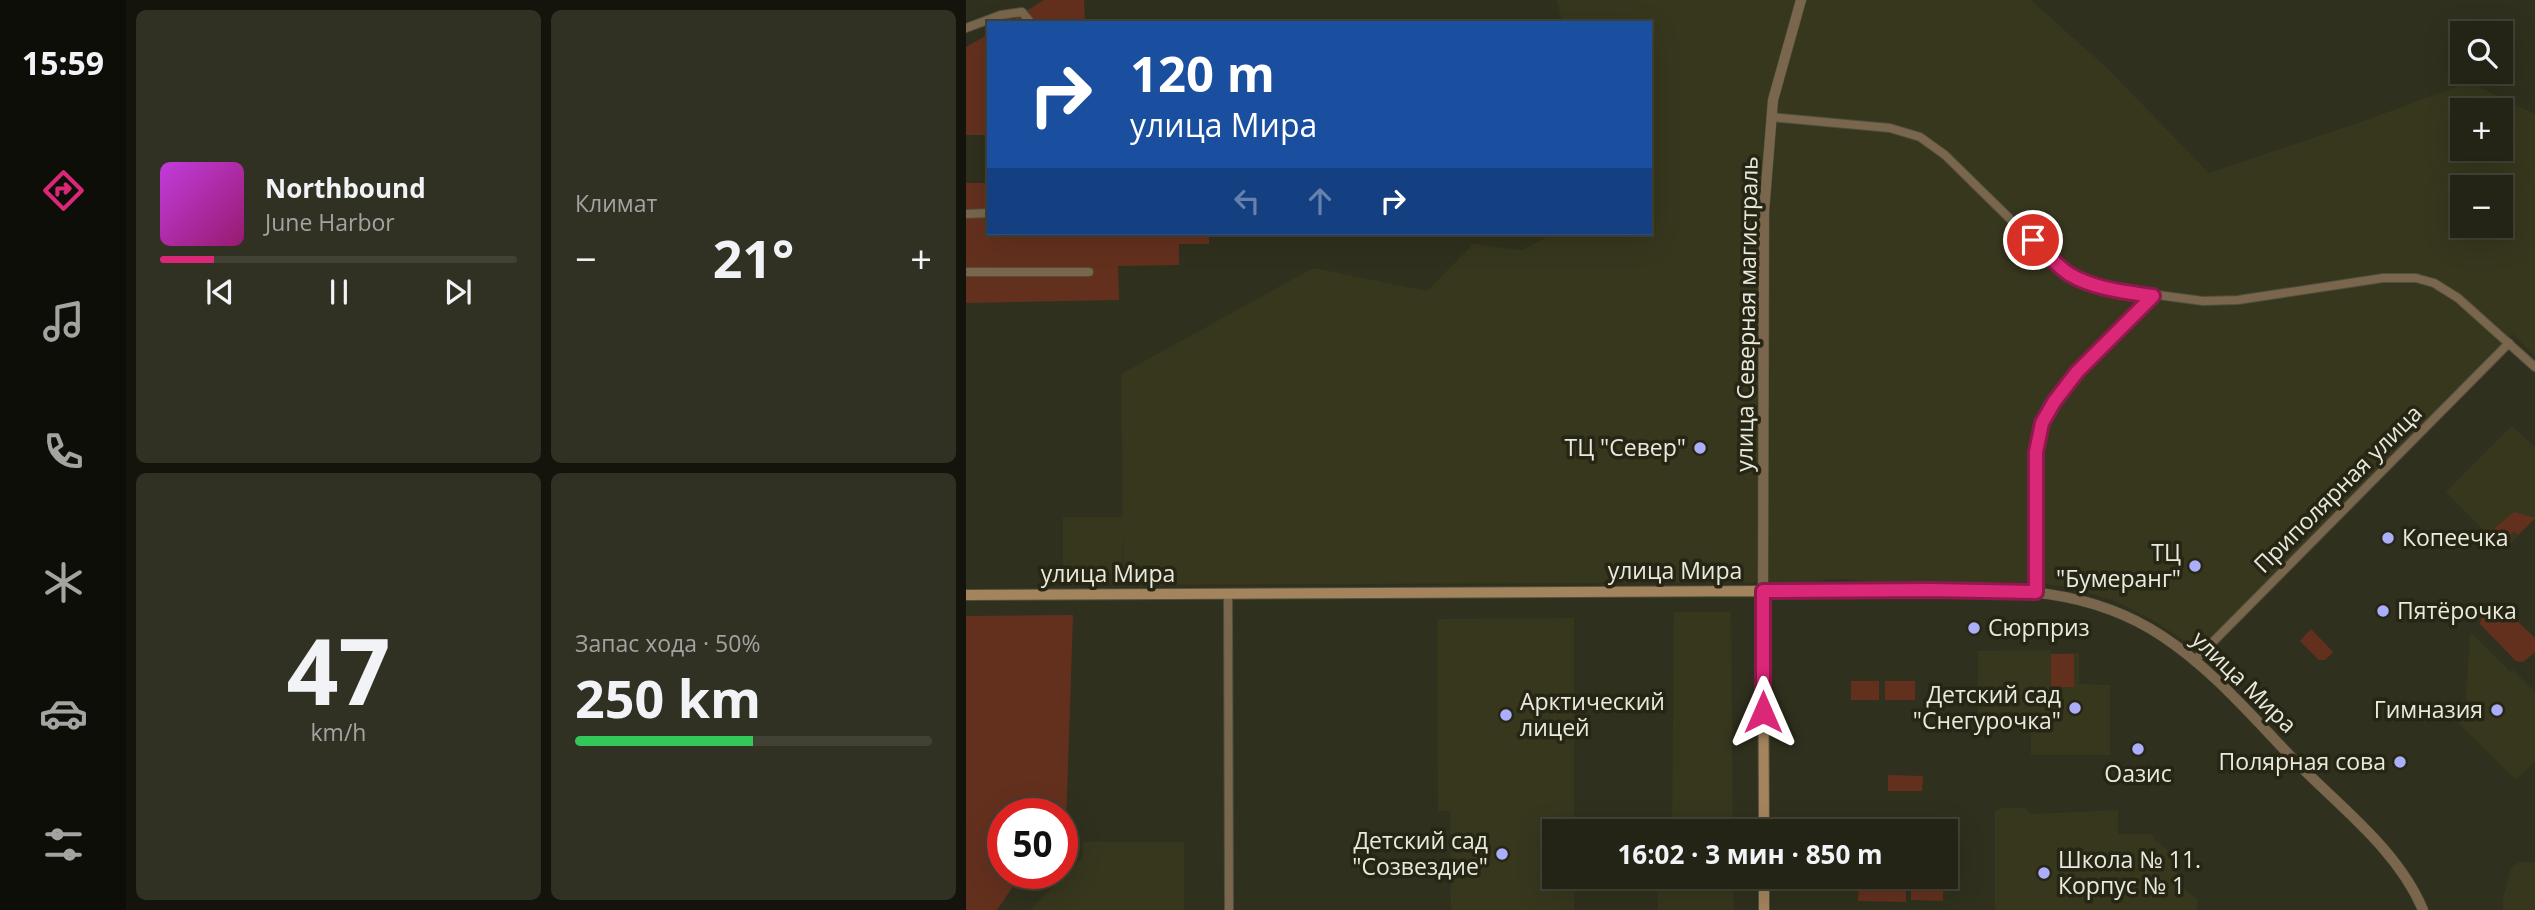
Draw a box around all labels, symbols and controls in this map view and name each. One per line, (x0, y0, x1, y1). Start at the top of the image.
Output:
map controls (2450, 21, 2513, 238)
button: search (2450, 21, 2513, 84)
text: 120 m (1130, 40, 1275, 106)
text: 15:59 (22, 41, 104, 84)
icon: right (1015, 49, 1106, 140)
button: + (2450, 98, 2513, 161)
text: улица Мира (1130, 103, 1317, 146)
street label: улица Северная магистраль (1727, 156, 1765, 472)
icon: directions (39, 166, 88, 215)
text: Northbound (265, 170, 426, 206)
button: − (2450, 175, 2513, 238)
icon: left (1228, 182, 1266, 220)
icon: ahead (1301, 182, 1339, 220)
icon: right (1374, 182, 1412, 220)
text: Климат (575, 187, 657, 219)
text: June Harbor (265, 206, 395, 238)
pin (2003, 210, 2063, 270)
icon: arrive (2014, 221, 2052, 259)
text: 21° (713, 222, 794, 293)
text: − (575, 232, 597, 284)
text: + (910, 232, 932, 284)
icon: previous (201, 273, 239, 311)
icon: pause (320, 273, 358, 311)
icon: next (439, 273, 477, 311)
icon: music (39, 297, 88, 346)
street label: Приполярная улица (2246, 397, 2429, 580)
icon: phone (39, 427, 88, 476)
place label: ТЦ "Север" (1564, 431, 1686, 463)
marker: ТЦ "Север" (1692, 440, 1708, 456)
place label: Копеечка (2402, 521, 2509, 553)
marker: Копеечка (2380, 530, 2396, 546)
place label: ТЦ "Бумеранг" (2056, 536, 2181, 594)
street label: улица Мира (1608, 554, 1742, 586)
street label: улица Мира (1041, 557, 1175, 589)
icon: climate (39, 558, 88, 607)
marker: ТЦ "Бумеранг" (2187, 558, 2203, 574)
place label: Пятёрочка (2397, 594, 2517, 626)
marker: Пятёрочка (2375, 603, 2391, 619)
text: 47 (286, 608, 391, 732)
place label: Сюрприз (1988, 611, 2090, 643)
marker: Сюрприз (1966, 620, 1982, 636)
street label: улица Мира (2185, 623, 2304, 740)
text: Запас хода · 50% (575, 627, 760, 659)
text: 250 km (575, 662, 761, 733)
position arrow (1726, 675, 1800, 749)
place label: Детский сад "Снегурочка" (1913, 678, 2061, 736)
place label: Арктический лицей (1520, 685, 1665, 743)
icon: car (39, 689, 88, 738)
place label: Гимназия (2374, 693, 2483, 725)
marker: Детский сад "Снегурочка" (2067, 700, 2083, 716)
marker: Гимназия (2489, 702, 2505, 718)
marker: Арктический лицей (1498, 707, 1514, 723)
text: km/h (311, 716, 366, 748)
marker: Оазис (2130, 741, 2146, 757)
place label: Полярная сова (2219, 745, 2386, 777)
marker: Полярная сова (2392, 754, 2408, 770)
place label: Оазис (2104, 757, 2172, 789)
speed limit sign: 50 (987, 798, 1078, 889)
icon: filters (39, 820, 88, 869)
place label: Детский сад "Созвездие" (1352, 824, 1488, 882)
text: 16:02 · 3 мин · 850 m (1617, 836, 1883, 872)
place label: Школа № 11. Корпус № 1 (2058, 843, 2201, 901)
marker: Детский сад "Созвездие" (1494, 846, 1510, 862)
marker: Школа № 11. Корпус № 1 (2036, 865, 2052, 881)

